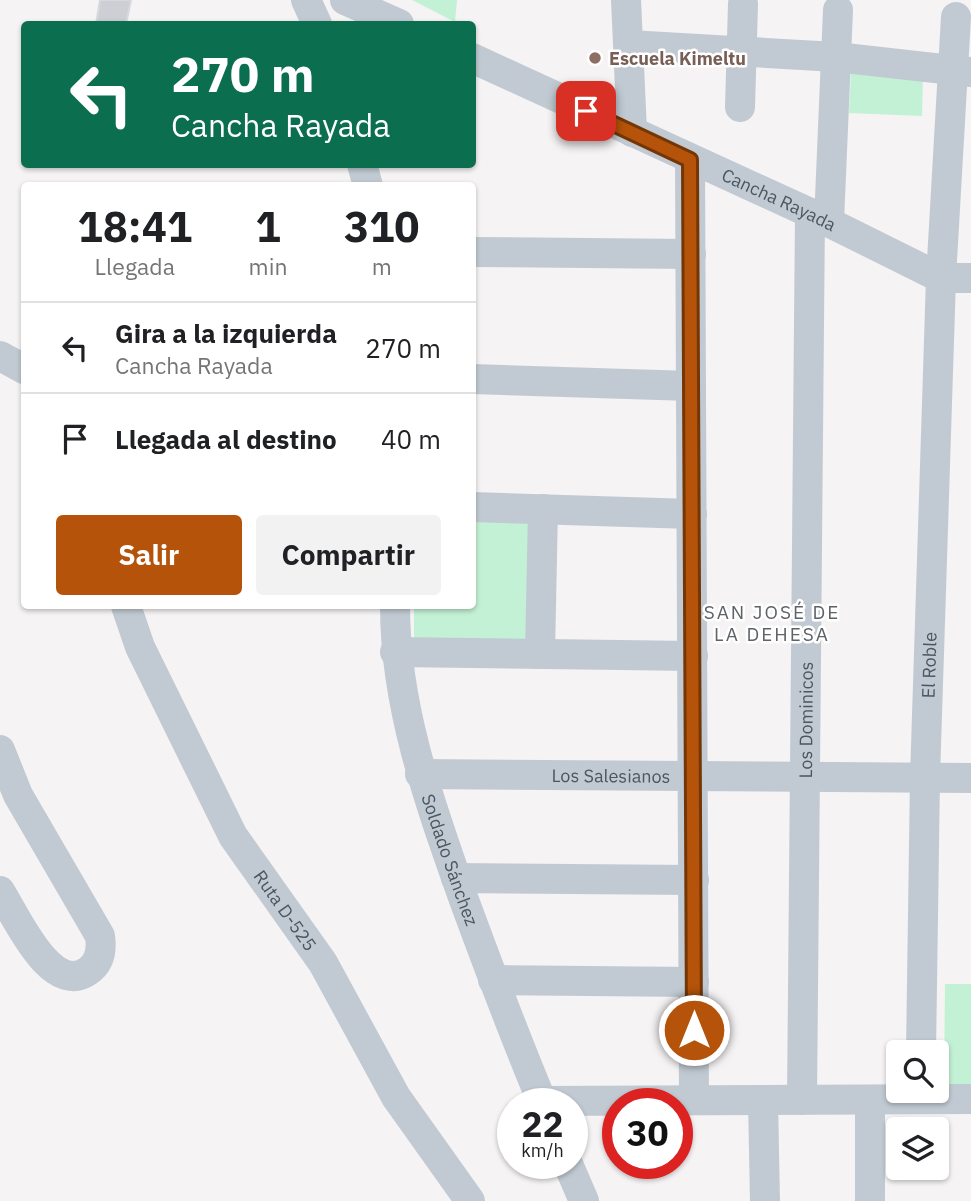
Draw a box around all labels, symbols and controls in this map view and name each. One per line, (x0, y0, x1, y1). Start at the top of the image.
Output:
text: 270 m (171, 42, 315, 105)
place label: Escuela Kimeltu (609, 47, 746, 70)
icon: left (56, 49, 147, 140)
marker: Escuela Kimeltu (587, 50, 603, 66)
pin (556, 81, 616, 141)
icon: arrive (567, 92, 605, 130)
text: Cancha Rayada (171, 104, 390, 146)
street label: Cancha Rayada (718, 163, 840, 236)
text: 18:41 (77, 199, 192, 254)
text: 1 (255, 199, 281, 254)
text: 310 (344, 199, 420, 254)
text: Llegada (95, 251, 175, 281)
text: min (249, 251, 287, 281)
text: m (372, 251, 392, 281)
text: Gira a la izquierda (115, 316, 337, 350)
icon: left (56, 329, 94, 367)
text: 270 m (365, 331, 441, 365)
text: Cancha Rayada (115, 350, 273, 380)
icon: arrive (56, 420, 94, 458)
text: Llegada al destino (115, 422, 337, 456)
text: 40 m (381, 422, 441, 456)
button: Salir (56, 515, 242, 595)
button: Compartir (256, 515, 441, 595)
district label: SAN JOSÉ DE LA DEHESA (704, 600, 840, 646)
street label: El Roble (916, 632, 941, 699)
street label: Los Dominicos (793, 661, 817, 779)
street label: Los Salesianos (551, 763, 671, 787)
street label: Soldado Sánchez (417, 791, 484, 929)
street label: Ruta D-525 (249, 865, 322, 955)
position arrow (657, 993, 731, 1067)
map controls (886, 1040, 949, 1180)
button: search (886, 1040, 949, 1103)
speed limit sign: 30 (602, 1088, 693, 1179)
text: 22 (521, 1101, 564, 1147)
button: layers (886, 1117, 949, 1180)
text: km/h (521, 1139, 564, 1162)

